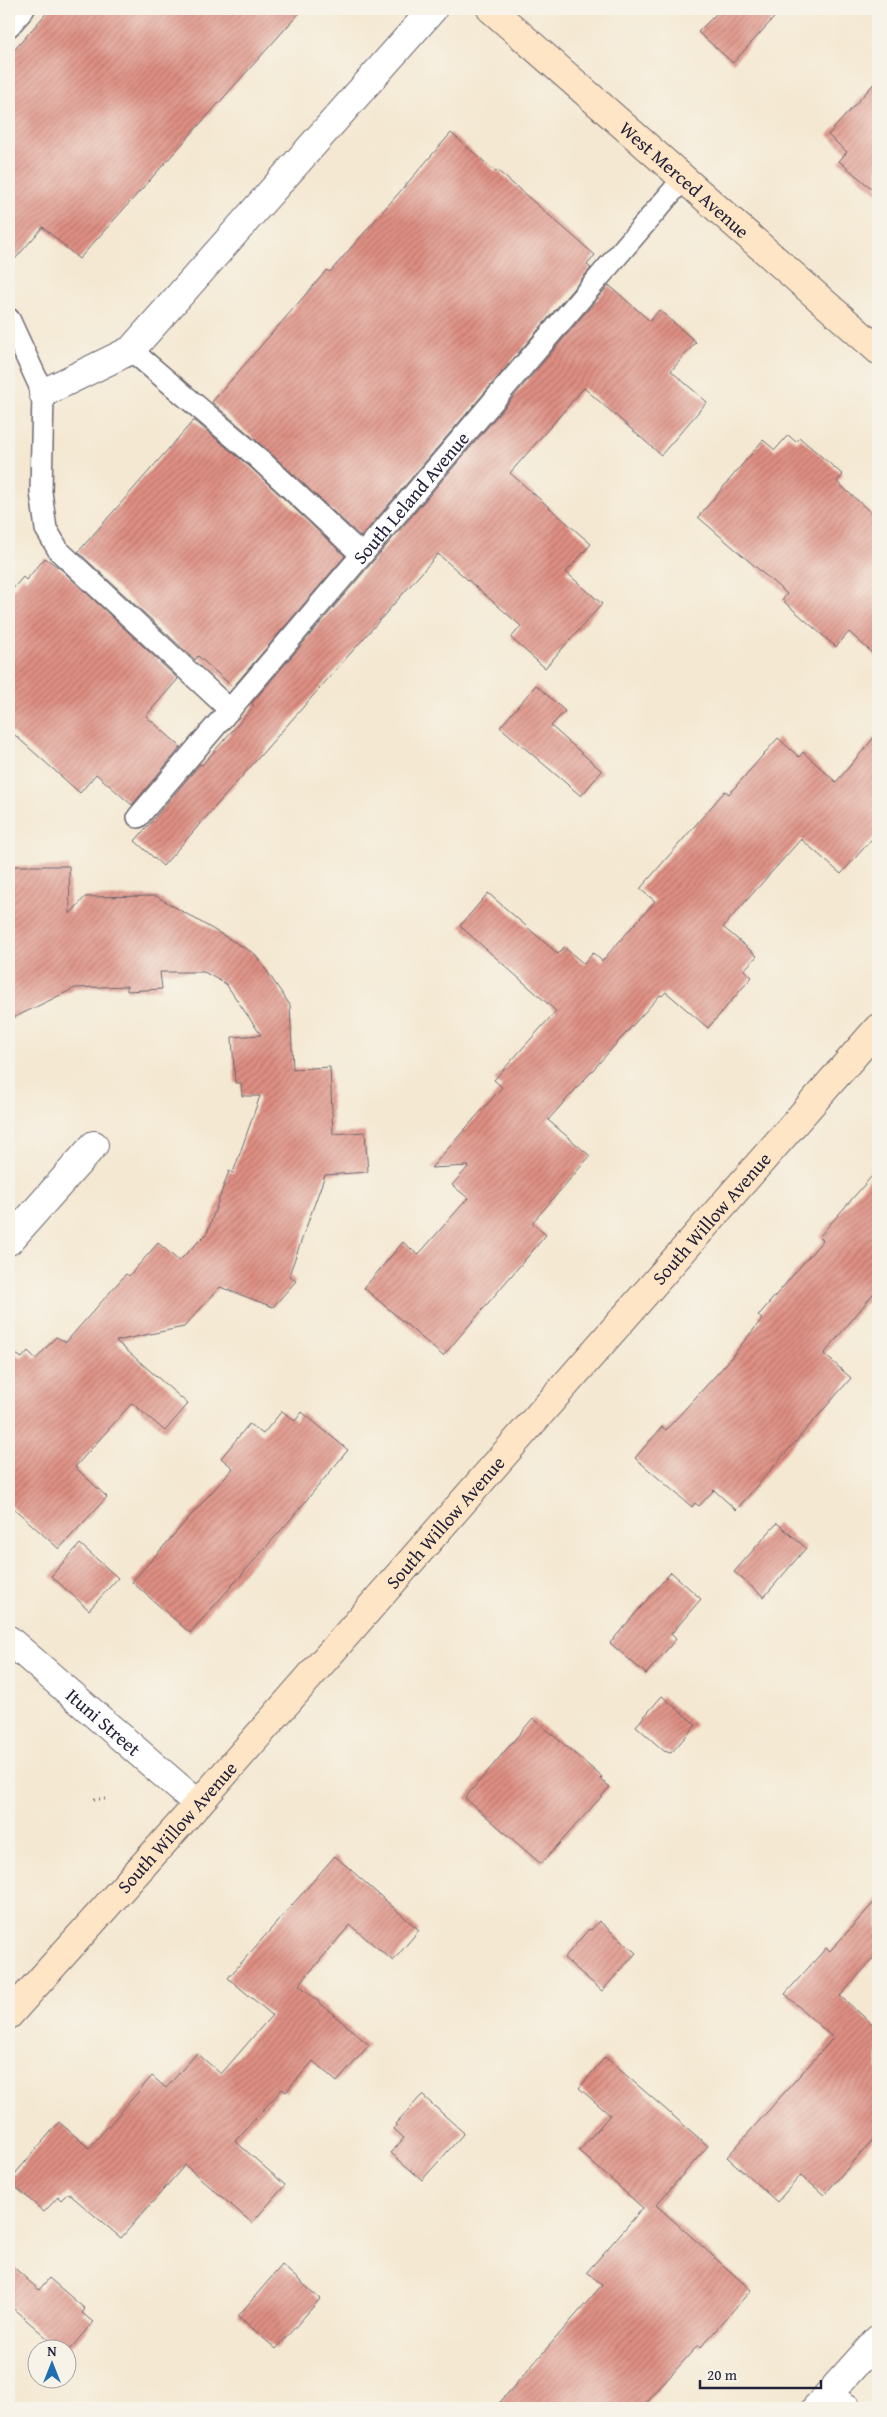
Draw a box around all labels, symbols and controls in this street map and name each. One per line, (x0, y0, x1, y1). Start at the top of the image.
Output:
street label: West Merced Avenue (613, 115, 756, 245)
street label: South Leland Avenue (346, 425, 476, 570)
street label: South Willow Avenue (645, 1146, 777, 1291)
street label: South Willow Avenue (379, 1449, 511, 1595)
street label: Ituni Street (60, 1681, 147, 1763)
street label: South Willow Avenue (110, 1755, 244, 1899)
north arrow (28, 2340, 78, 2390)
text: N (47, 2341, 57, 2361)
scale bar (700, 2357, 821, 2389)
text: 20 m (707, 2364, 738, 2385)

